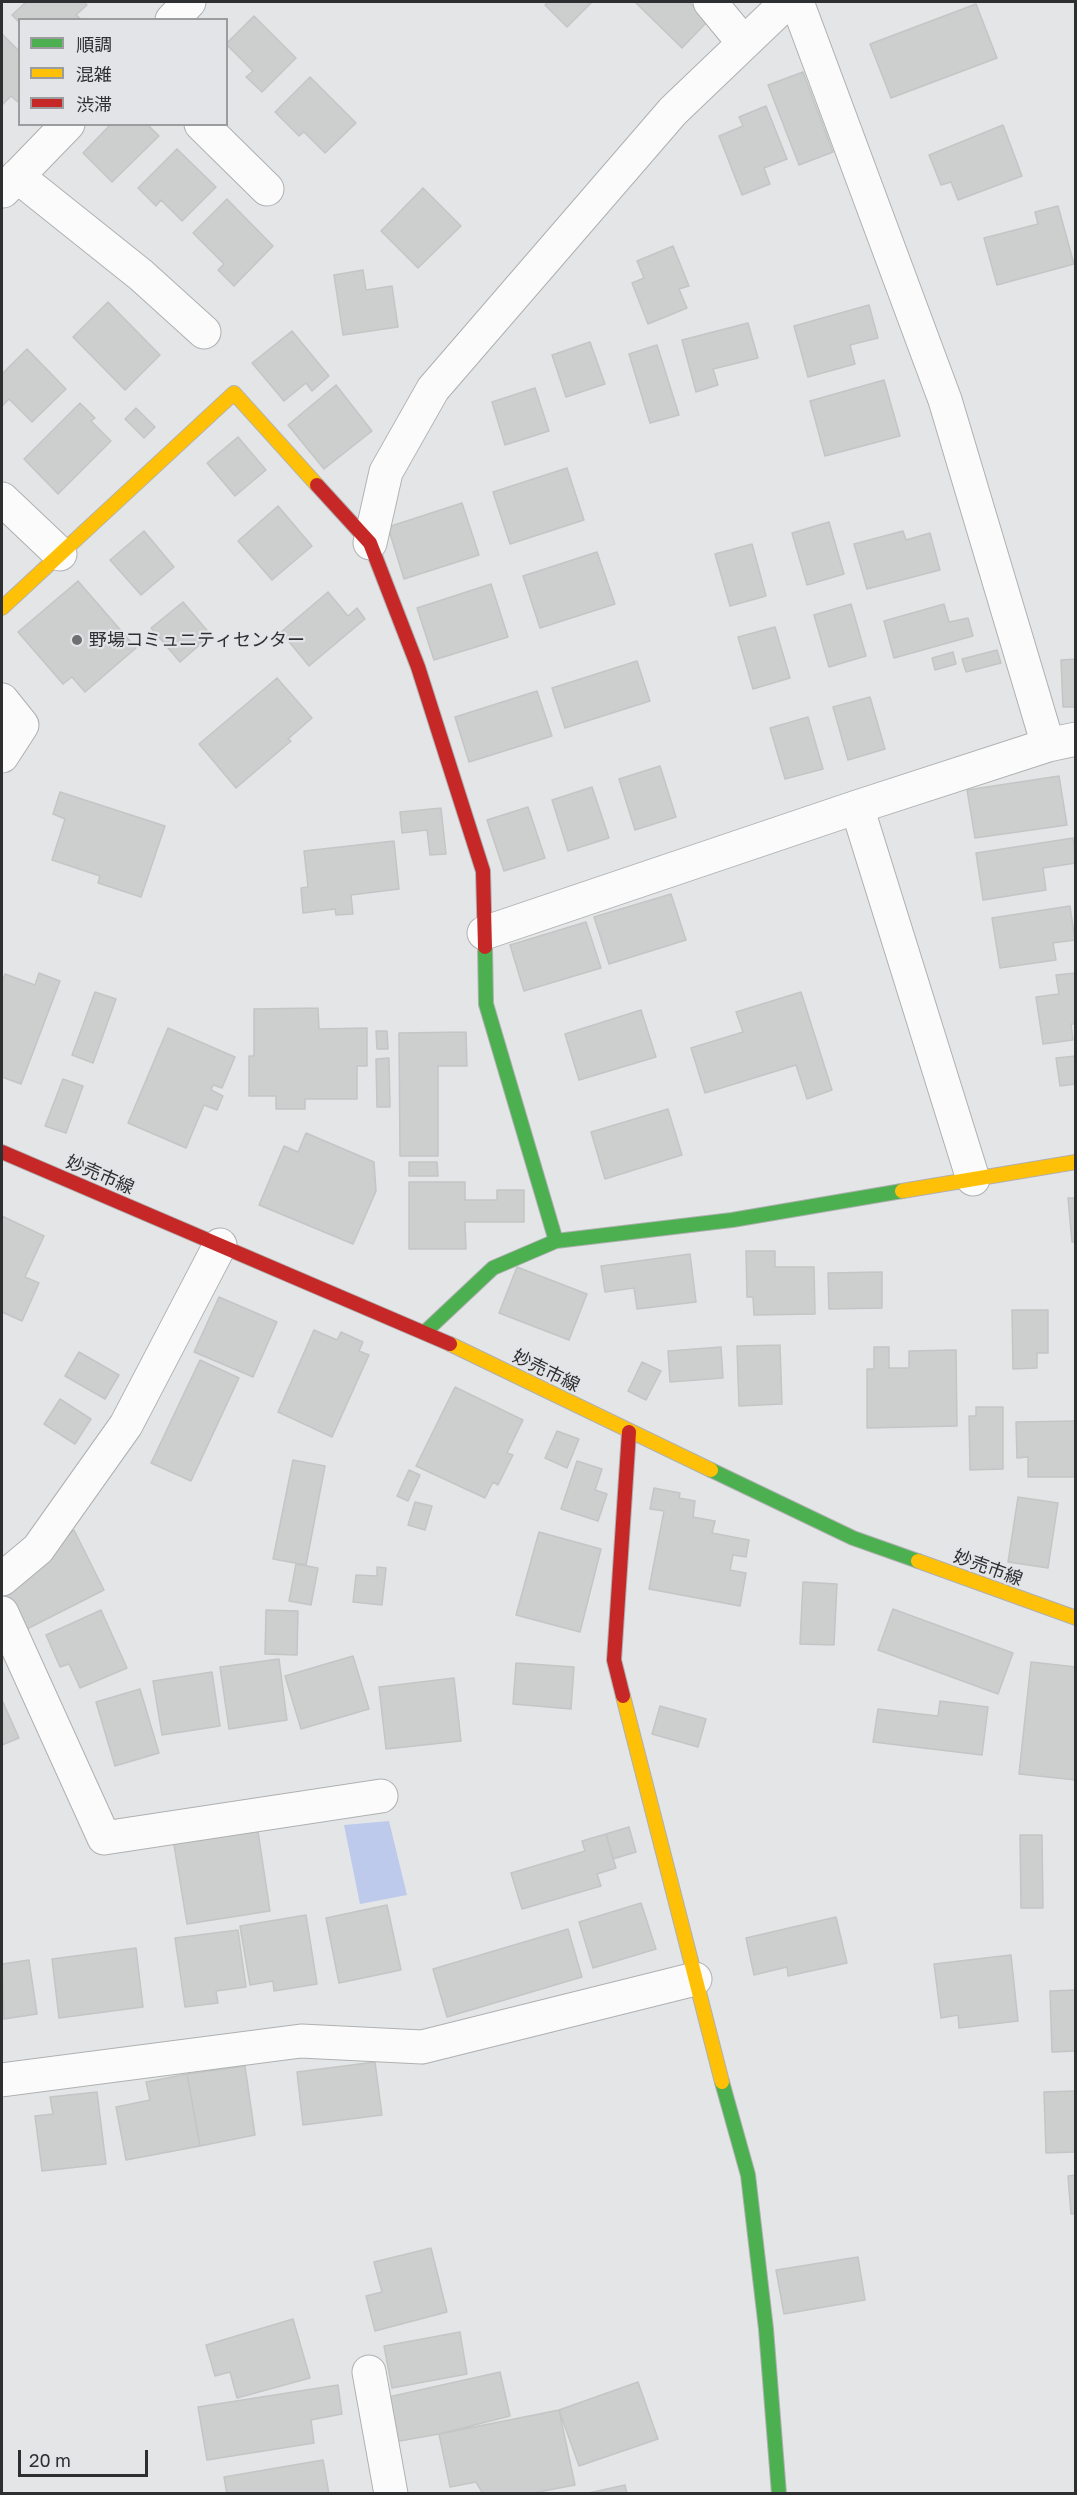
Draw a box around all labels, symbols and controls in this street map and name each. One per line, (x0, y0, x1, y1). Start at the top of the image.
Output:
legend (18, 18, 228, 126)
text: 順調 (76, 33, 112, 55)
text: 混雑 (76, 63, 112, 85)
text: 渋滞 (76, 93, 112, 115)
place label: 野場コミュニティセンター (89, 629, 305, 651)
marker: 野場コミュニティセンター (70, 633, 84, 647)
street label: 妙売市線 (63, 1151, 137, 1199)
street label: 妙売市線 (509, 1346, 583, 1396)
street label: 妙売市線 (950, 1546, 1026, 1590)
scale bar (21, 2438, 152, 2476)
text: 20 m (29, 2449, 71, 2471)

